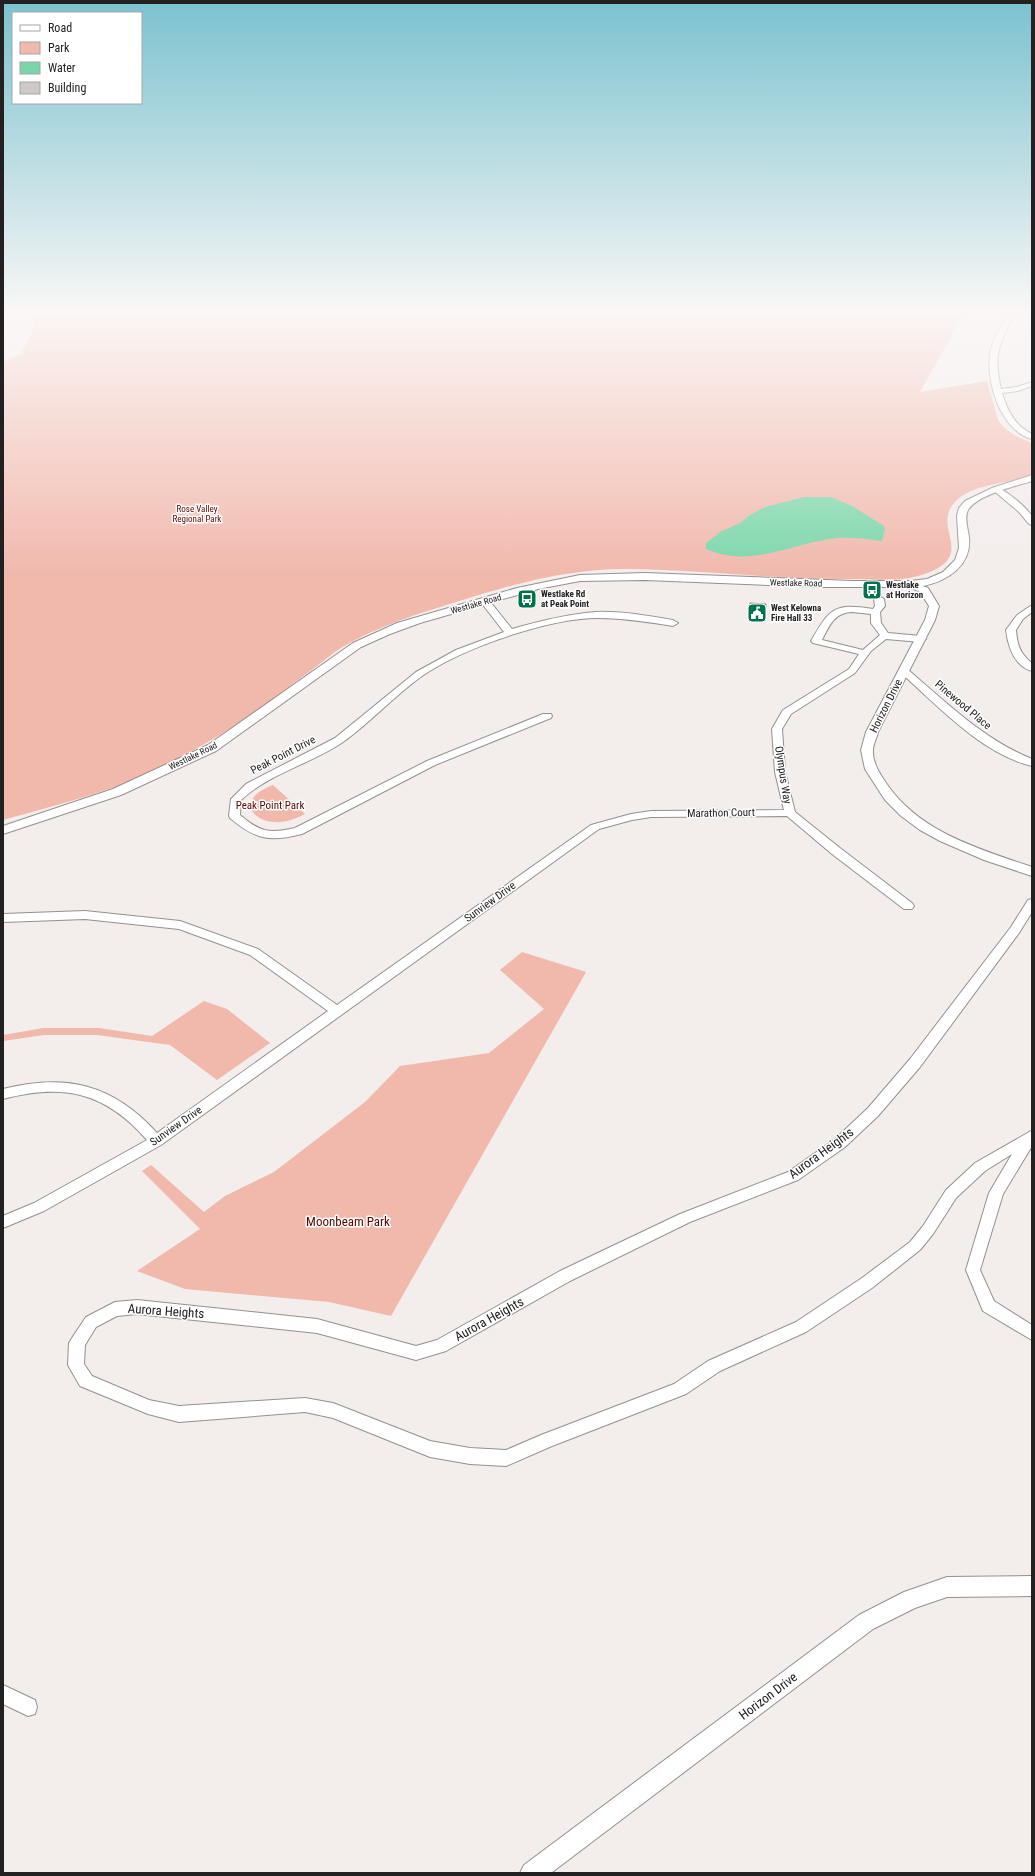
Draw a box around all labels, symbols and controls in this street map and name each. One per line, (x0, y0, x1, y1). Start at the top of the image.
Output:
legend (12, 12, 142, 104)
text: Road (48, 21, 72, 35)
text: Park (48, 41, 70, 55)
text: Water (48, 61, 76, 75)
text: Building (48, 81, 86, 95)
park label: Rose Valley Regional Park (173, 504, 221, 524)
street label: Westlake Road (770, 578, 822, 588)
bus stop icon: Westlake at Horizon (861, 579, 883, 601)
place label: Westlake at Horizon (886, 580, 923, 600)
bus stop icon: Westlake Rd at Peak Point (516, 588, 538, 610)
place label: Westlake Rd at Peak Point (541, 589, 589, 609)
street label: Westlake Road (449, 592, 503, 616)
public building icon: West Kelowna Fire Hall 33 (746, 602, 768, 624)
place label: West Kelowna Fire Hall 33 (771, 603, 821, 623)
street label: Horizon Drive (867, 677, 905, 735)
street label: Pinewood Place (932, 678, 994, 732)
street label: Peak Point Drive (248, 733, 318, 777)
street label: Westlake Road (167, 740, 219, 772)
street label: Olympus Way (772, 745, 794, 805)
park label: Peak Point Park (236, 799, 304, 812)
street label: Marathon Court (687, 806, 755, 820)
street label: Sunview Drive (462, 879, 518, 925)
street label: Sunview Drive (148, 1103, 204, 1149)
street label: Aurora Heights (786, 1124, 856, 1182)
park label: Moonbeam Park (306, 1214, 390, 1229)
street label: Aurora Heights (452, 1294, 526, 1344)
street label: Aurora Heights (127, 1301, 205, 1321)
street label: Horizon Drive (736, 1669, 800, 1723)

